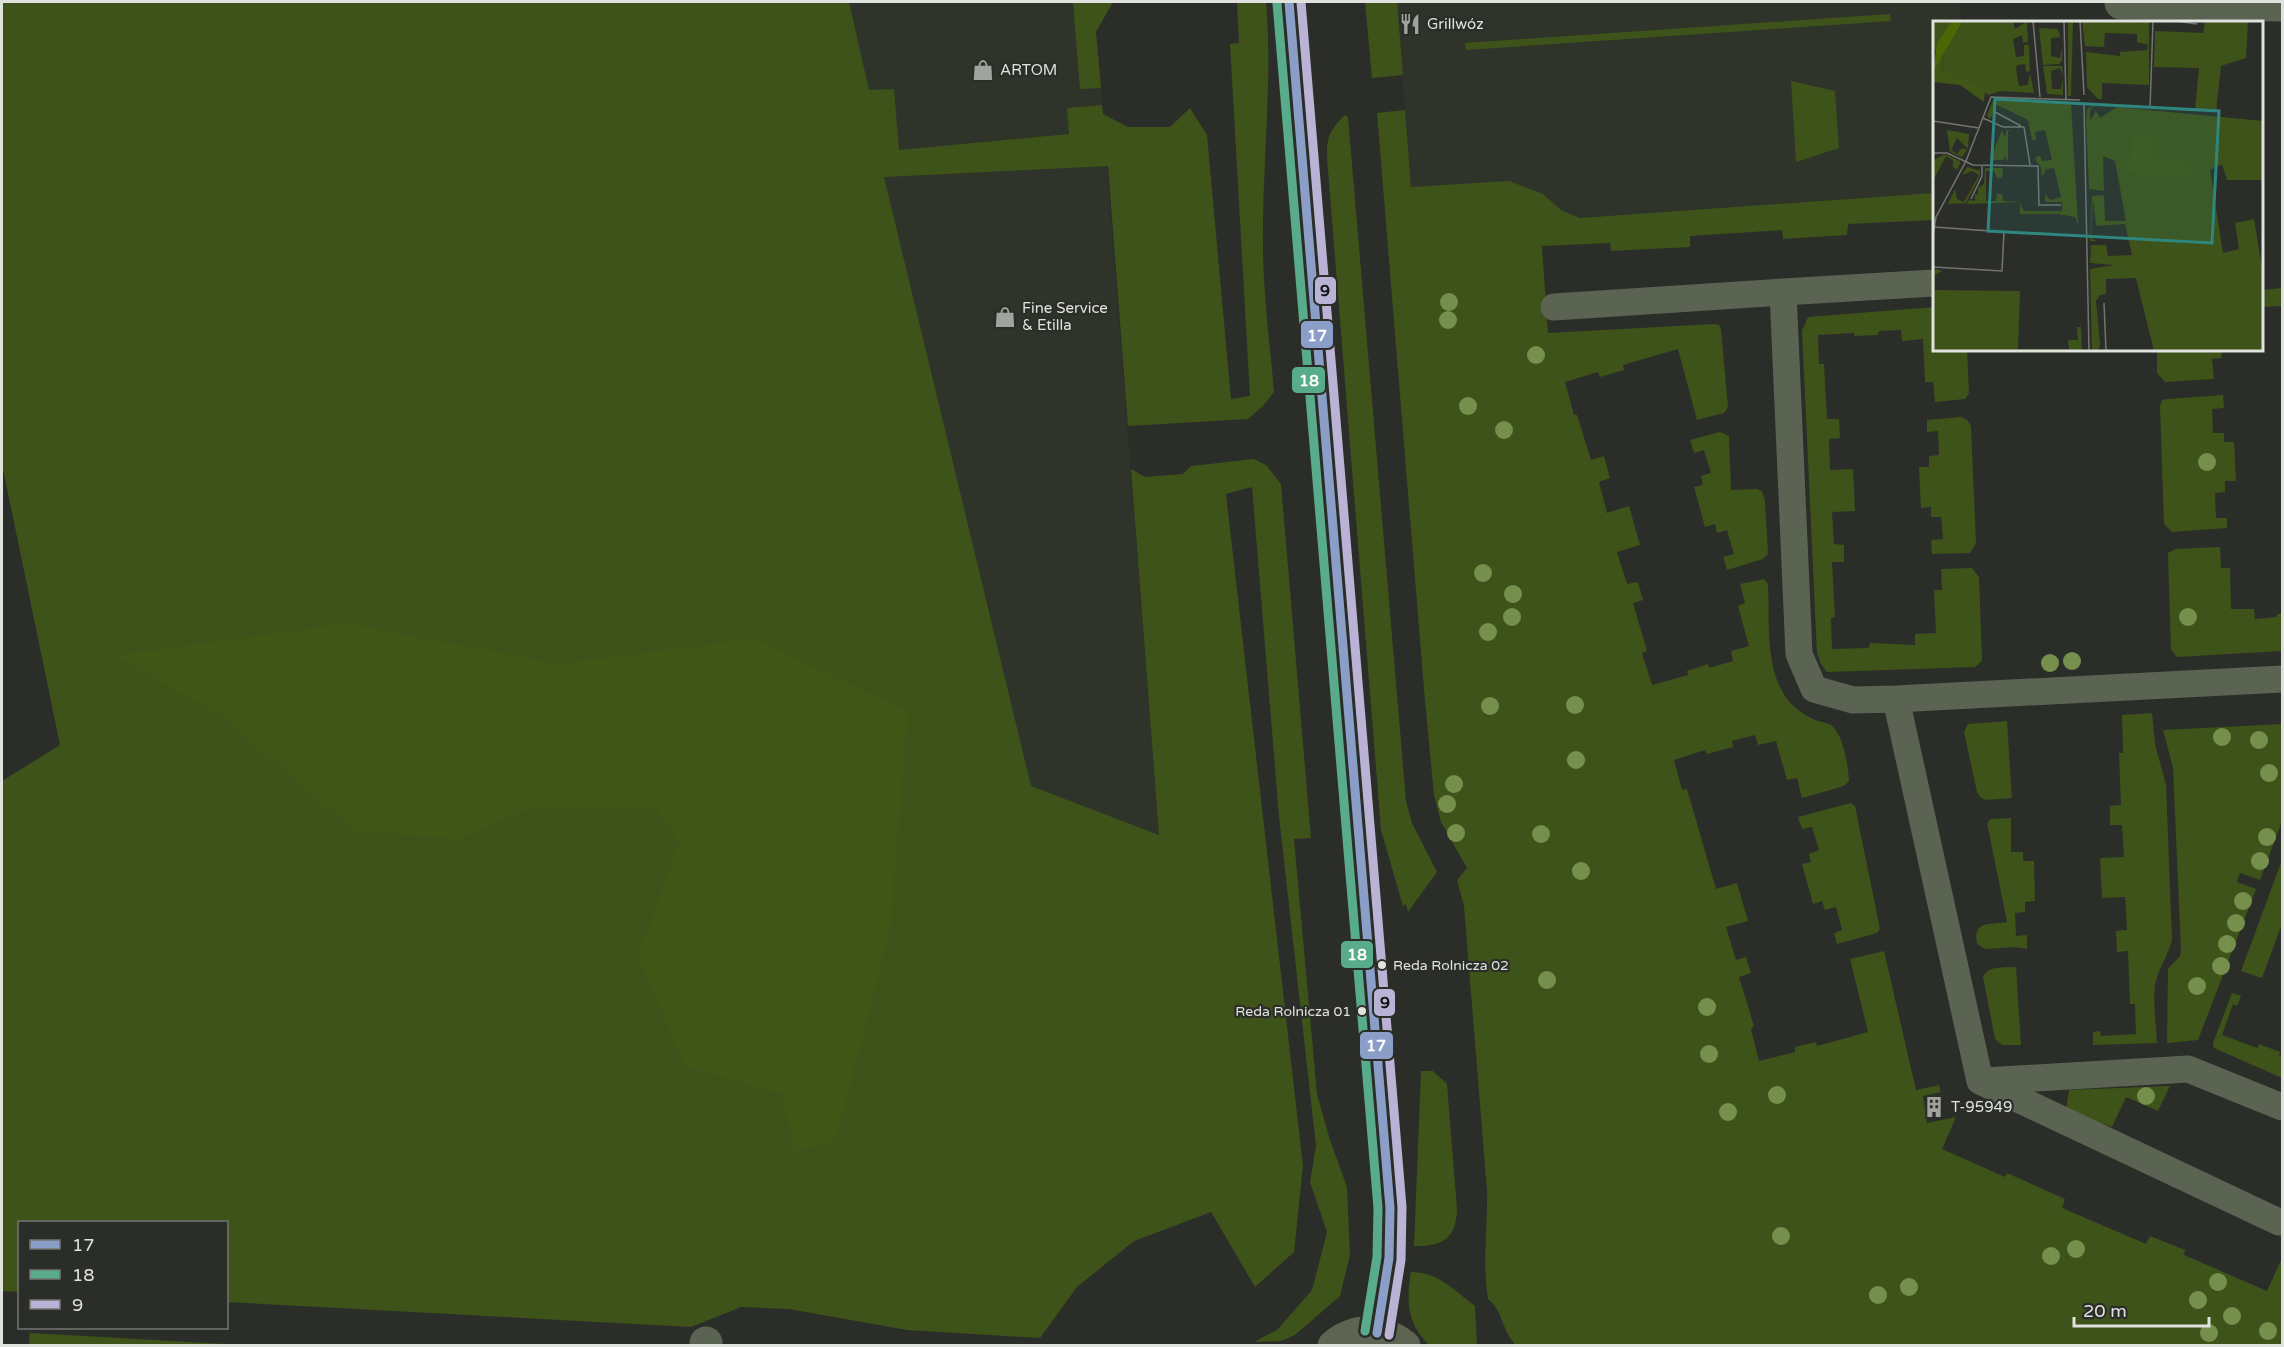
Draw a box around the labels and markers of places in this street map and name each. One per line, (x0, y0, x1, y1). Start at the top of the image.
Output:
restaurant icon: Grillwóz (1398, 12, 1422, 36)
place label: Grillwóz (1427, 15, 1484, 33)
shop icon: ARTOM (971, 58, 995, 82)
place label: ARTOM (1000, 61, 1057, 79)
place label: Fine Service & Etilla (1022, 299, 1108, 334)
shop icon: Fine Service & Etilla (993, 305, 1017, 329)
place label: Reda Rolnicza 02 (1393, 957, 1509, 974)
marker: Reda Rolnicza 02 (1376, 959, 1388, 971)
place label: Reda Rolnicza 01 (1235, 1003, 1351, 1020)
marker: Reda Rolnicza 01 (1356, 1005, 1368, 1017)
building icon: T-95949 (1922, 1095, 1946, 1119)
place label: T-95949 (1951, 1098, 2012, 1116)

